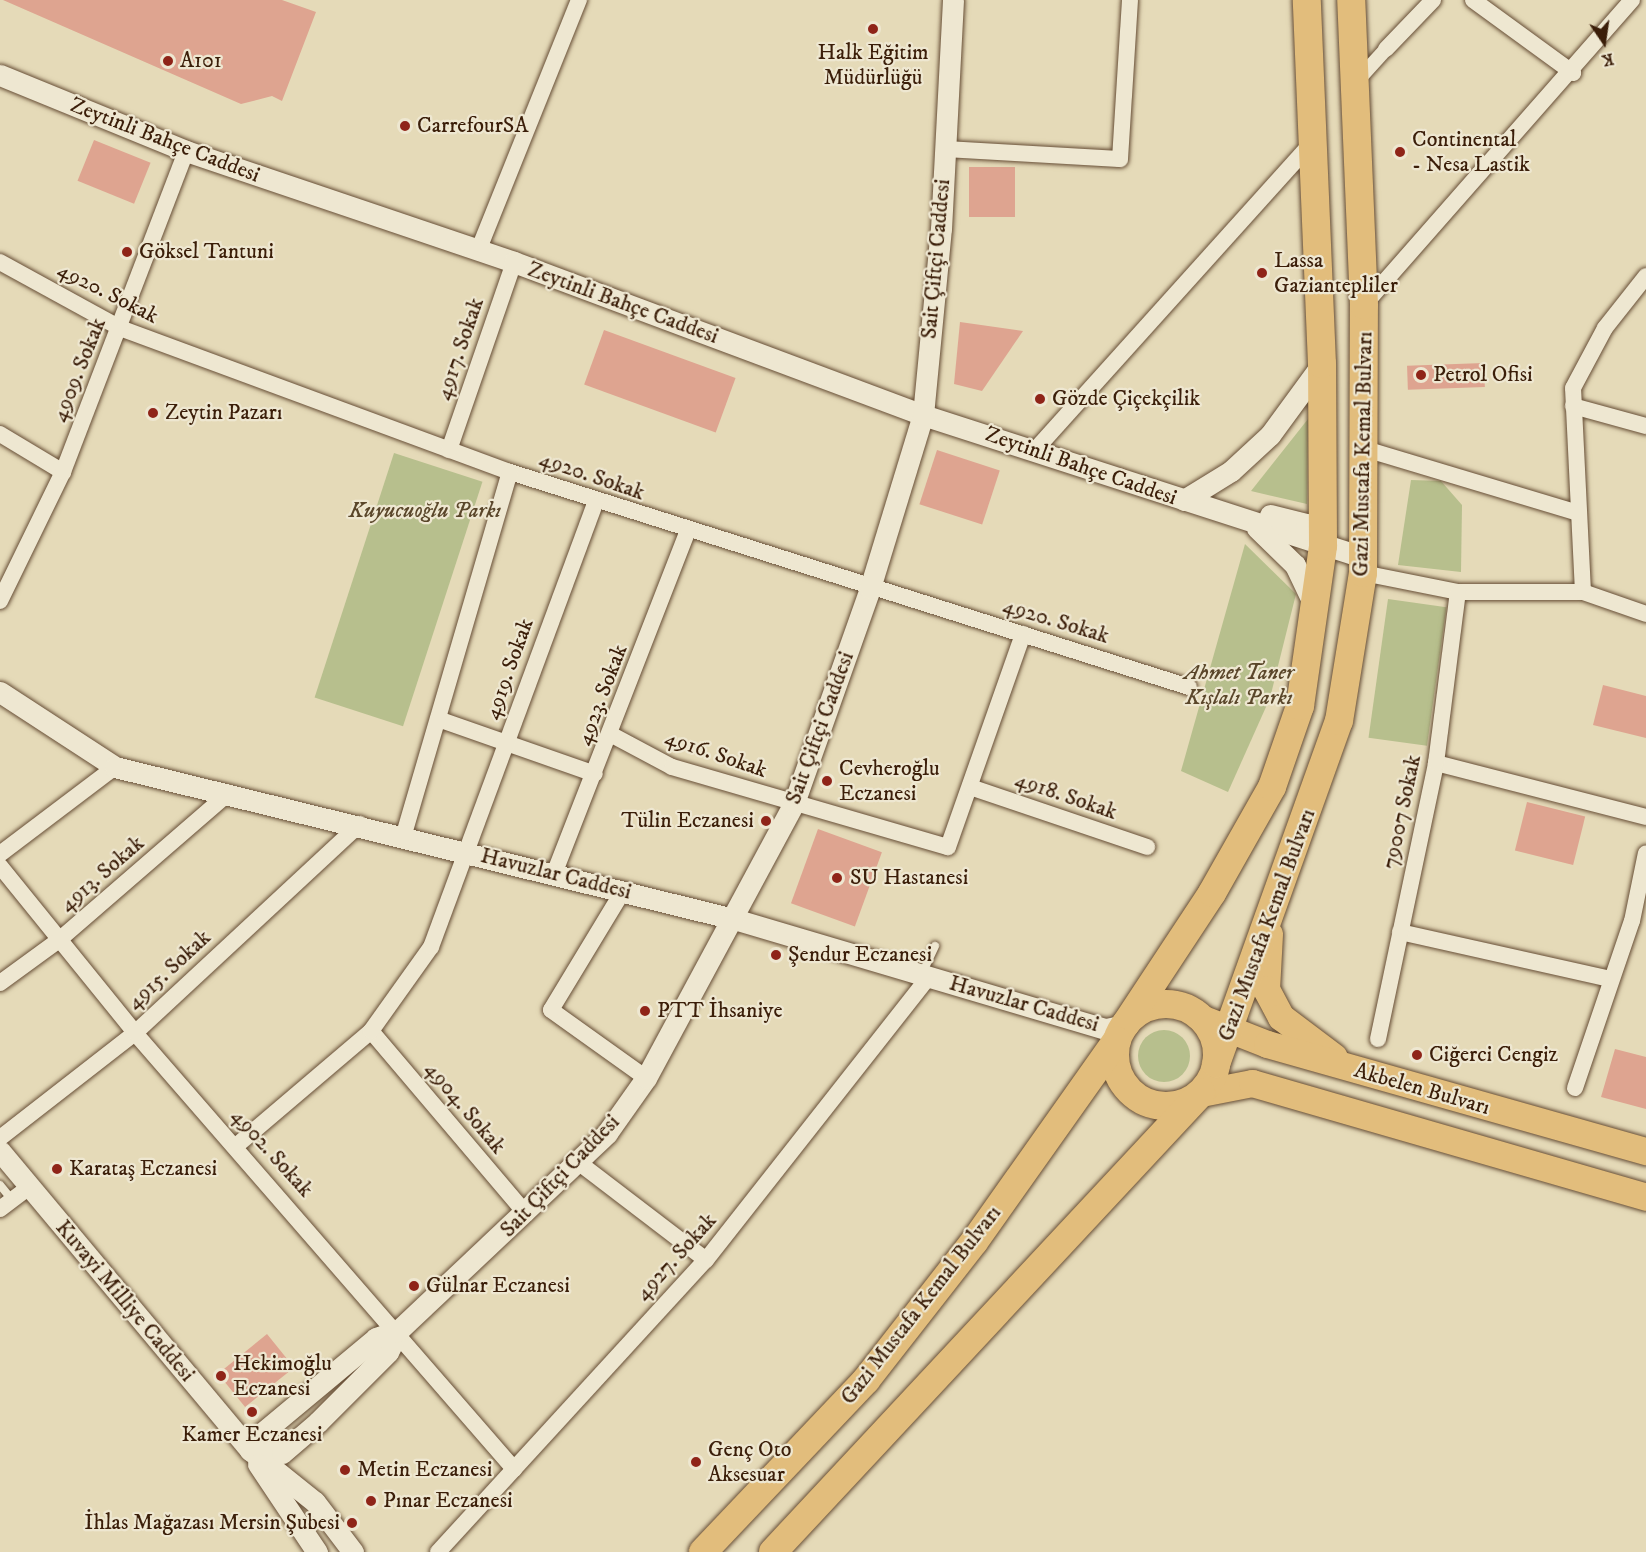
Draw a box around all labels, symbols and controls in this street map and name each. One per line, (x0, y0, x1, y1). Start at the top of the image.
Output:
north arrow (1574, 12, 1634, 72)
marker: Halk Eğitim Müdürlüğü (866, 22, 880, 36)
place label: Halk Eğitim Müdürlüğü (817, 39, 929, 90)
place label: A101 (180, 48, 222, 74)
text: K (1600, 49, 1616, 71)
marker: A101 (161, 54, 175, 68)
street label: Zeytinli Bahçe Caddesi (66, 92, 264, 188)
place label: CarrefourSA (417, 113, 528, 139)
marker: CarrefourSA (398, 119, 412, 133)
place label: Continental - Nesa Lastik (1412, 126, 1530, 178)
marker: Continental - Nesa Lastik (1393, 145, 1407, 159)
street label: Sait Çiftçi Caddesi (916, 178, 956, 340)
place label: Göksel Tantuni (139, 239, 274, 265)
marker: Göksel Tantuni (120, 245, 134, 259)
place label: Lassa Gaziantepliler (1274, 247, 1398, 298)
street label: 4920. Sokak (53, 256, 163, 330)
street label: Zeytinli Bahçe Caddesi (524, 256, 722, 350)
marker: Lassa Gaziantepliler (1255, 266, 1269, 280)
street label: 4917. Sokak (430, 294, 490, 404)
street label: 4909. Sokak (46, 314, 112, 426)
street label: Gazi Mustafa Kemal Bulvarı (1348, 331, 1378, 577)
place label: Petrol Ofisi (1433, 362, 1533, 388)
marker: Petrol Ofisi (1414, 368, 1428, 382)
place label: Gözde Çiçekçilik (1052, 386, 1200, 412)
marker: Gözde Çiçekçilik (1033, 392, 1047, 406)
place label: Zeytin Pazarı (165, 400, 282, 426)
marker: Zeytin Pazarı (146, 406, 160, 420)
street label: Zeytinli Bahçe Caddesi (982, 421, 1180, 511)
street label: 4920. Sokak (536, 446, 648, 506)
park label: Kuyucuoğlu Parkı (349, 498, 501, 524)
street label: 4920. Sokak (1000, 592, 1112, 650)
street label: 4919. Sokak (479, 615, 539, 723)
street label: 4923. Sokak (571, 641, 633, 749)
street label: Sait Çiftçi Caddesi (780, 648, 860, 808)
park label: Ahmet Taner Kışlalı Parkı (1184, 659, 1294, 710)
street label: 4916. Sokak (661, 724, 771, 784)
street label: 79007 Sokak (1377, 753, 1427, 871)
place label: Cevheroğlu Eczanesi (839, 755, 940, 806)
street label: 4918. Sokak (1012, 766, 1120, 826)
marker: Cevheroğlu Eczanesi (820, 774, 834, 788)
street label: Gazi Mustafa Kemal Bulvarı (1213, 805, 1321, 1045)
place label: Tülin Eczanesi (621, 808, 754, 834)
marker: Tülin Eczanesi (759, 814, 773, 828)
street label: 4913. Sokak (54, 830, 150, 918)
street label: Havuzlar Caddesi (478, 843, 634, 905)
place label: SU Hastanesi (850, 865, 968, 891)
marker: SU Hastanesi (828, 869, 846, 887)
street label: 4915. Sokak (122, 925, 216, 1015)
place label: Şendur Eczanesi (788, 942, 932, 968)
marker: Şendur Eczanesi (769, 948, 783, 962)
street label: Havuzlar Caddesi (946, 970, 1102, 1038)
place label: PTT İhsaniye (657, 998, 783, 1024)
marker: PTT İhsaniye (638, 1004, 652, 1018)
place label: Ciğerci Cengiz (1429, 1042, 1558, 1068)
marker: Ciğerci Cengiz (1410, 1048, 1424, 1062)
street label: 4904. Sokak (419, 1057, 511, 1159)
street label: Akbelen Bulvarı (1351, 1057, 1493, 1121)
street label: 4902. Sokak (225, 1103, 319, 1203)
street label: Sait Çiftçi Caddesi (495, 1109, 625, 1243)
place label: Karataş Eczanesi (69, 1156, 217, 1182)
marker: Karataş Eczanesi (50, 1162, 64, 1176)
street label: Gazi Mustafa Kemal Bulvarı (835, 1200, 1007, 1410)
street label: 4927. Sokak (630, 1208, 722, 1306)
street label: Kuvayi Milliye Caddesi (50, 1215, 200, 1387)
place label: Gülnar Eczanesi (426, 1273, 570, 1299)
marker: Gülnar Eczanesi (407, 1279, 421, 1293)
place label: Hekimoğlu Eczanesi (233, 1350, 332, 1402)
marker: Hekimoğlu Eczanesi (214, 1369, 228, 1383)
marker: Kamer Eczanesi (245, 1405, 259, 1419)
place label: Kamer Eczanesi (182, 1422, 322, 1448)
place label: Genç Oto Aksesuar (708, 1436, 791, 1488)
marker: Genç Oto Aksesuar (689, 1455, 703, 1469)
place label: Metin Eczanesi (357, 1457, 492, 1483)
marker: Metin Eczanesi (338, 1463, 352, 1477)
place label: Pınar Eczanesi (383, 1488, 513, 1514)
marker: Pınar Eczanesi (364, 1494, 378, 1508)
place label: İhlas Mağazası Mersin Şubesi (84, 1510, 340, 1536)
marker: İhlas Mağazası Mersin Şubesi (345, 1516, 359, 1530)

